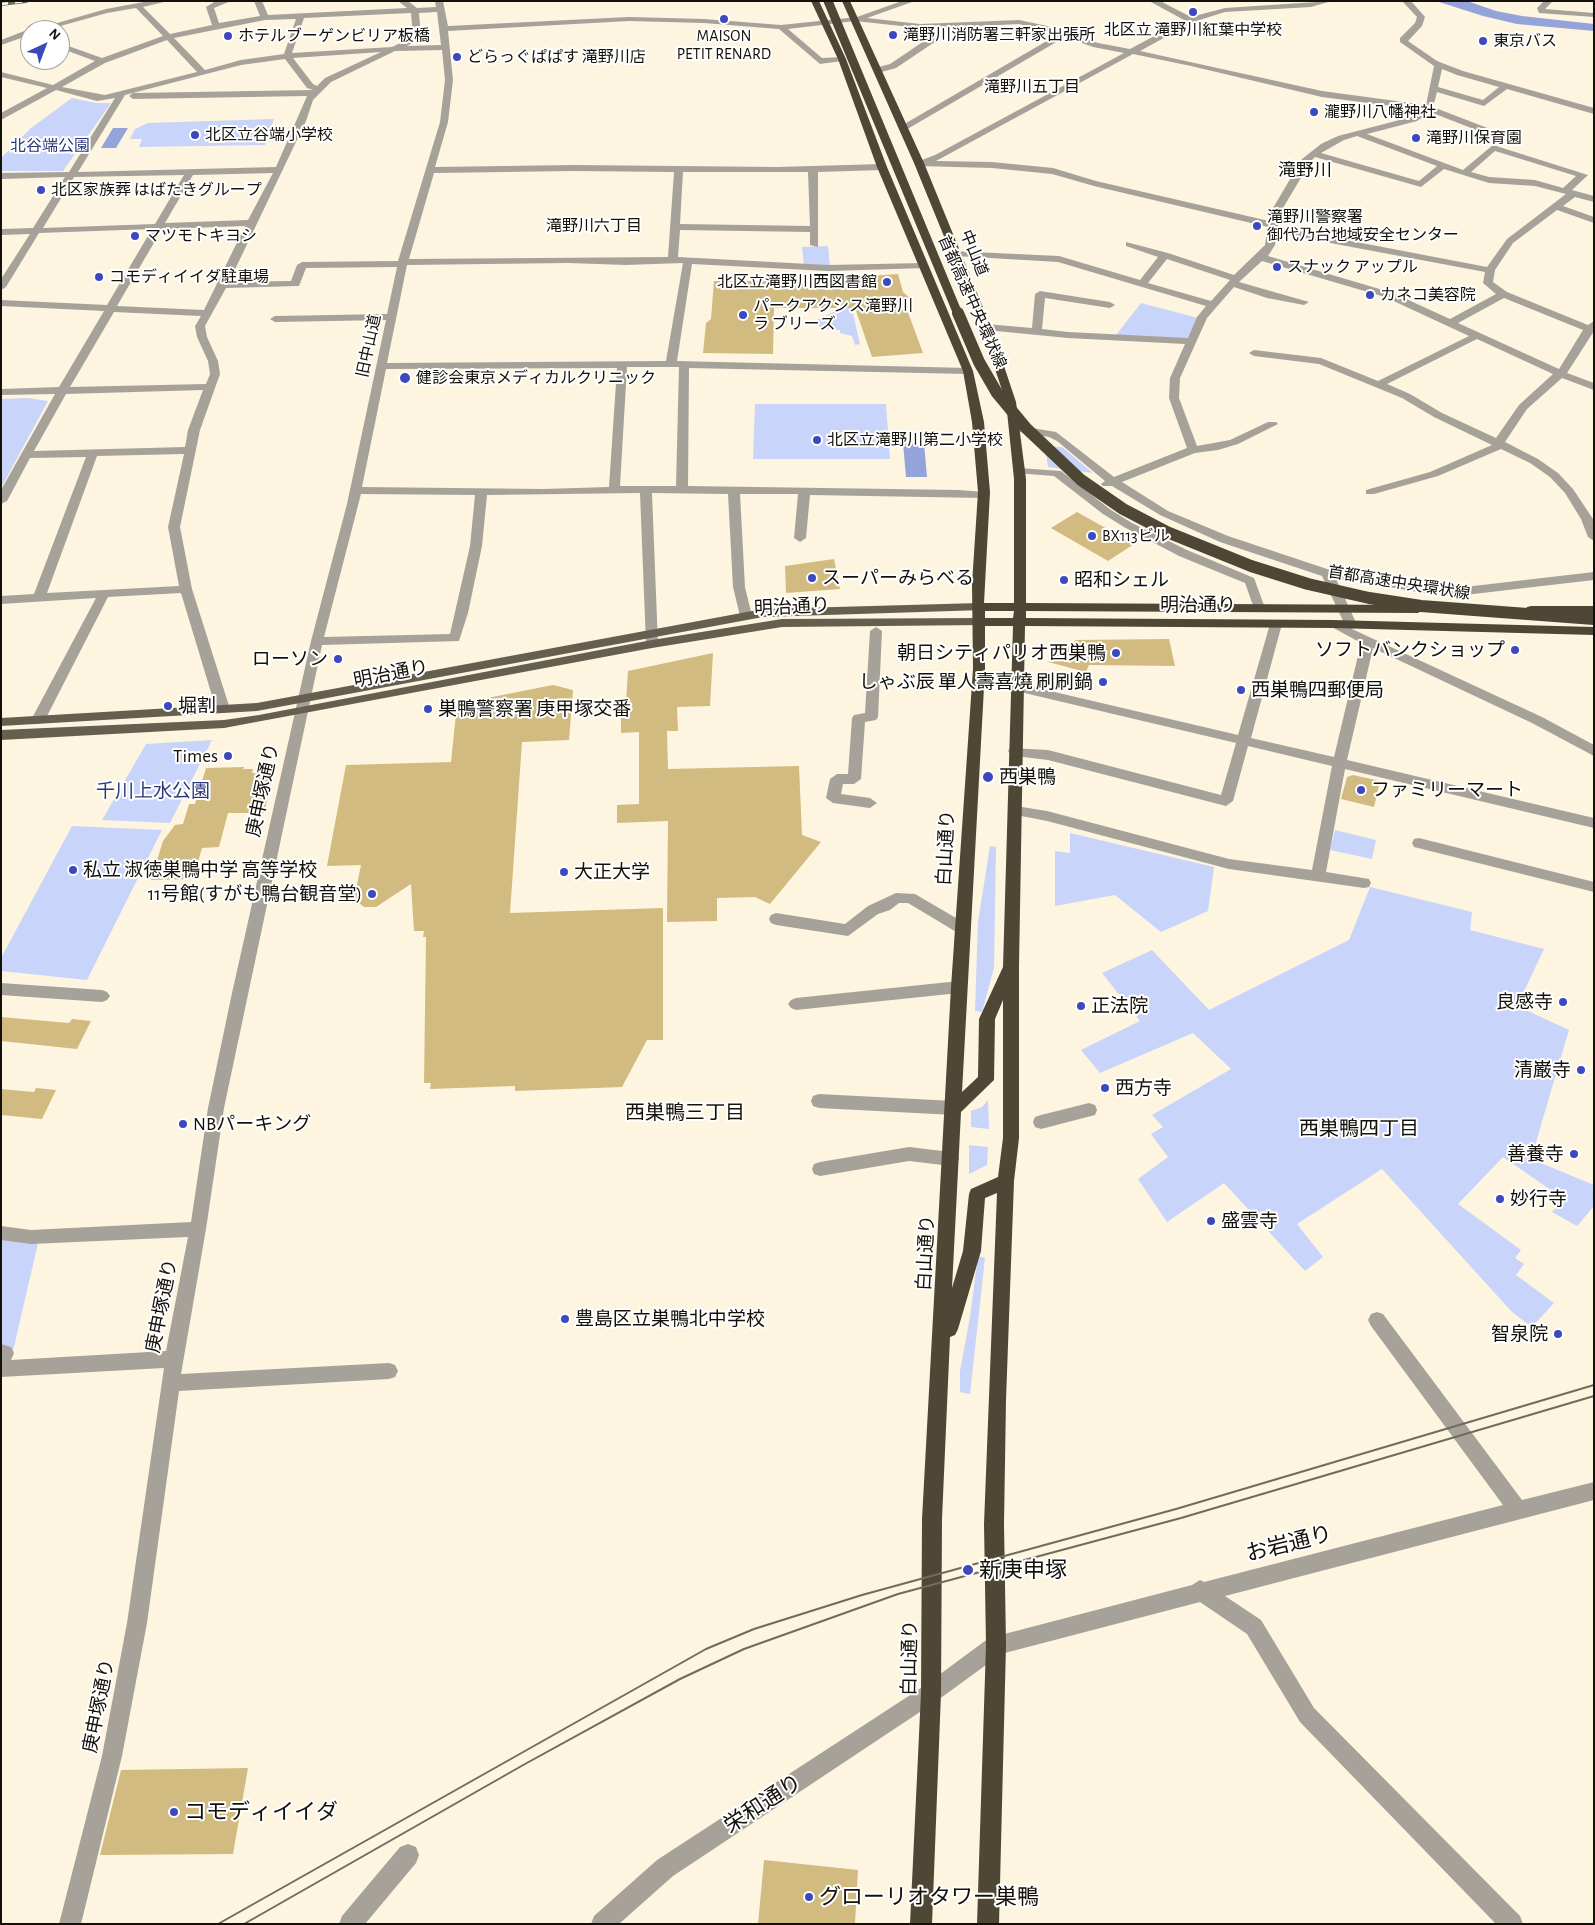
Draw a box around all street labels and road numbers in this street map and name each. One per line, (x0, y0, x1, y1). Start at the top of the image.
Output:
street label: 中山道 (956, 227, 992, 279)
street label: 首都高速中央環状線 (934, 232, 1010, 372)
street label: 旧中山道 (353, 313, 385, 379)
street label: 首都高速中央環状線 (1326, 562, 1472, 604)
street label: 明治通り (753, 594, 831, 620)
street label: 明治通り (1160, 594, 1236, 616)
street label: 明治通り (352, 656, 430, 692)
street label: 庚申塚通り (242, 741, 284, 839)
street label: 白山通り (933, 809, 959, 887)
street label: 白山通り (913, 1214, 939, 1292)
street label: 庚申塚通り (142, 1257, 182, 1355)
street label: お岩通り (1243, 1521, 1335, 1567)
street label: 白山通り (898, 1620, 922, 1696)
street label: 庚申塚通り (79, 1657, 119, 1755)
street label: 栄和通り (719, 1769, 807, 1839)

